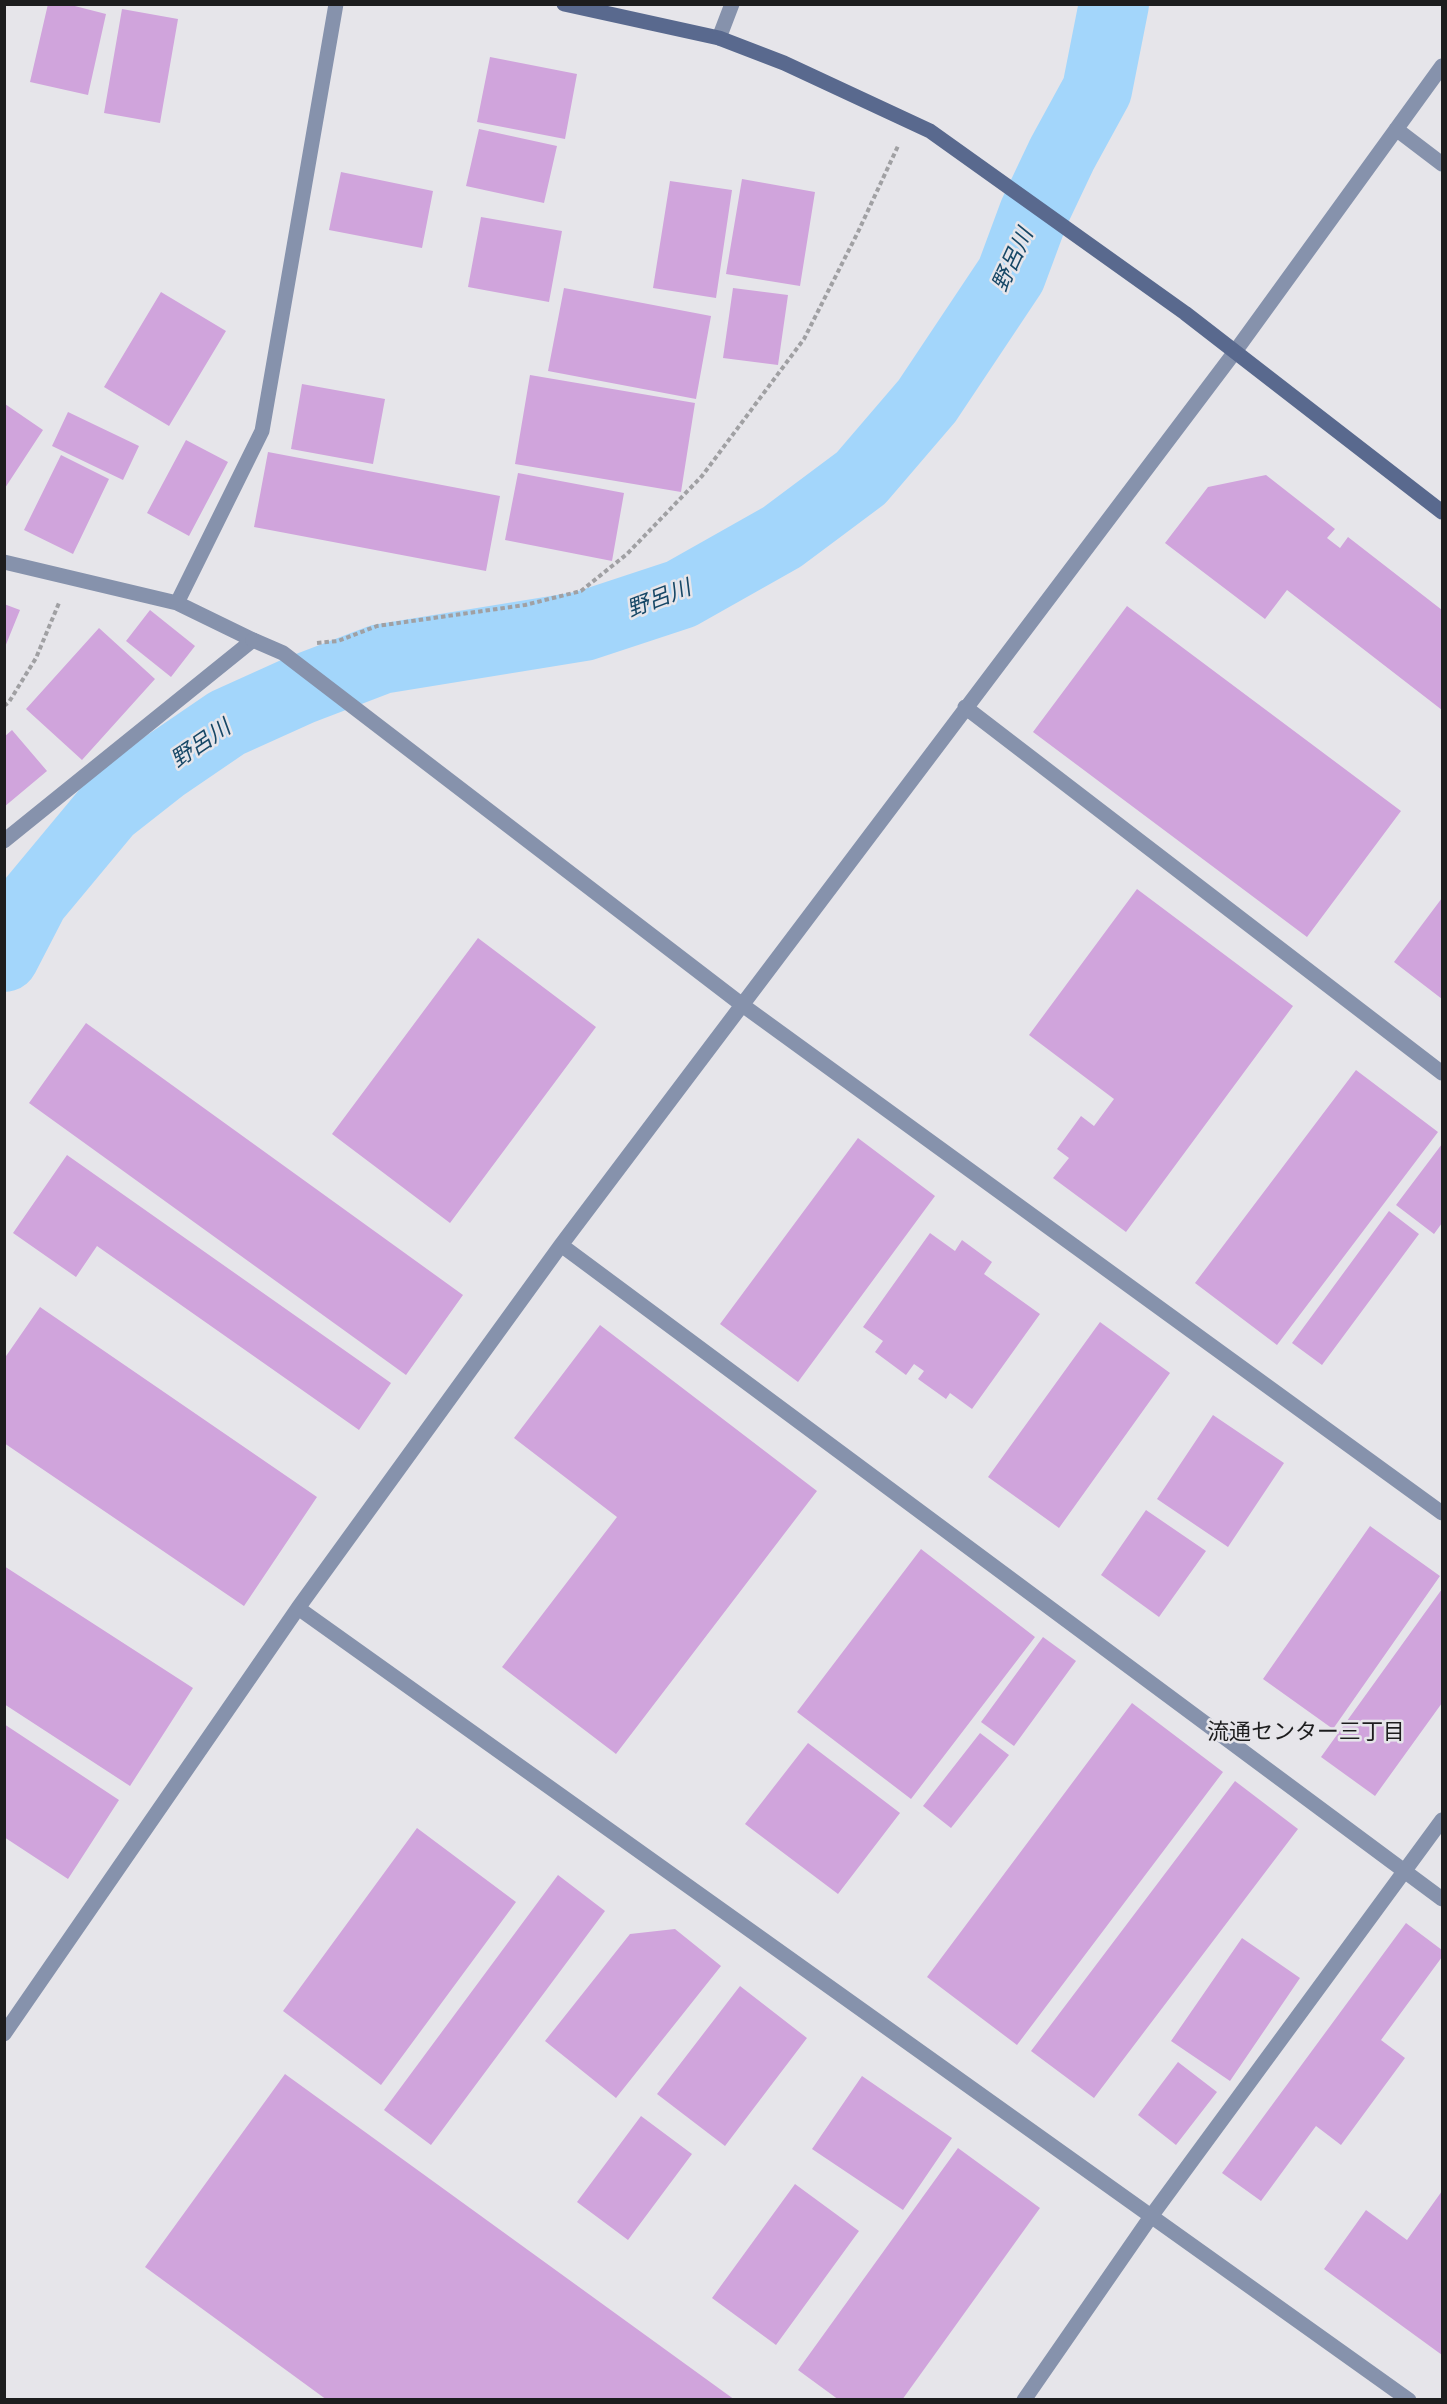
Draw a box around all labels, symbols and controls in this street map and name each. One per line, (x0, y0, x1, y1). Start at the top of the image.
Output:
water label: 野呂川 (987, 225, 1039, 295)
water label: 野呂川 (623, 575, 695, 623)
water label: 野呂川 (166, 715, 236, 773)
district label: 流通センター三丁目 (1207, 1719, 1405, 1745)

